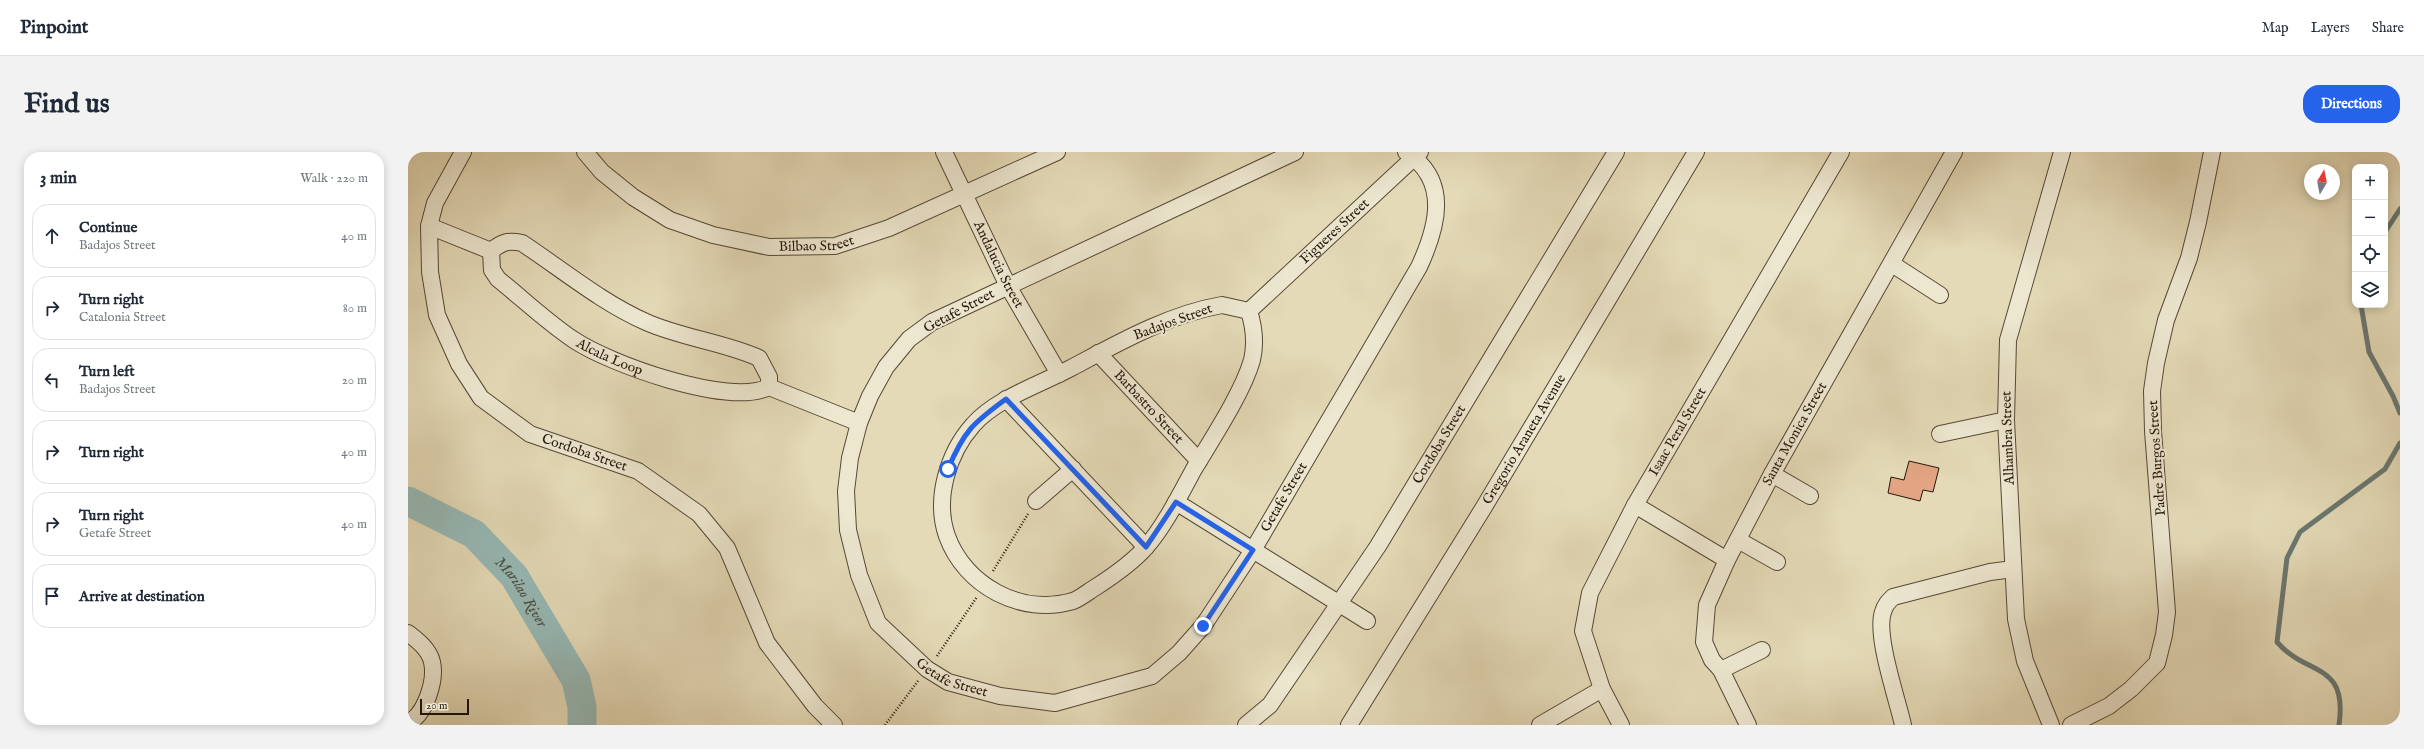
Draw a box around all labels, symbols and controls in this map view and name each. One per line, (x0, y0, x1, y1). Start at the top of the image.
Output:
text: Pinpoint (20, 16, 88, 40)
text: Map (2262, 19, 2289, 37)
text: Layers (2311, 19, 2350, 37)
text: Share (2372, 19, 2404, 37)
button: Directions (2303, 85, 2400, 123)
text: Find us (24, 87, 110, 122)
north arrow (2304, 164, 2340, 200)
map controls (2352, 164, 2388, 308)
button: + (2352, 164, 2388, 200)
text: 3 min (40, 168, 77, 189)
text: Walk · 220 m (300, 170, 368, 187)
street label: Figueres Street (1296, 195, 1373, 268)
button: − (2352, 200, 2388, 236)
street label: Andalucia Street (969, 217, 1028, 312)
text: Continue (79, 218, 137, 237)
icon: ahead (41, 225, 63, 247)
text: 40 m (341, 228, 367, 245)
street label: Bilbao Street (778, 231, 856, 256)
button: locate (2352, 236, 2388, 272)
text: Badajos Street (79, 237, 156, 254)
button: layers (2352, 272, 2388, 308)
street label: Getafe Street (920, 285, 998, 337)
text: Turn right (79, 290, 144, 309)
icon: right (41, 297, 63, 319)
street label: Badajos Street (1131, 299, 1215, 345)
text: 80 m (343, 300, 367, 317)
text: Catalonia Street (79, 309, 166, 326)
street label: Alcala Loop (572, 334, 646, 380)
text: Turn left (79, 362, 135, 381)
street label: Barbastro Street (1110, 366, 1187, 448)
icon: left (41, 369, 63, 391)
street label: Gregorio Araneta Avenue (1478, 371, 1570, 508)
text: 20 m (342, 372, 367, 389)
street label: Santa Monica Street (1758, 379, 1831, 489)
text: Badajos Street (79, 381, 156, 398)
street label: Isaac Peral Street (1645, 384, 1711, 479)
street label: Alhambra Street (1997, 391, 2019, 486)
street label: Padre Burgos Street (2144, 399, 2170, 516)
street label: Cordoba Street (1409, 402, 1470, 487)
street label: Cordoba Street (539, 430, 630, 476)
icon: right (41, 441, 63, 463)
text: Turn right (79, 443, 144, 462)
text: 40 m (341, 444, 367, 461)
street label: Getafe Street (1257, 459, 1312, 535)
route start (939, 460, 957, 478)
text: Turn right (79, 506, 144, 525)
icon: right (41, 513, 63, 535)
text: 40 m (341, 516, 367, 533)
text: Getafe Street (79, 525, 151, 542)
water label: Marilao River (491, 552, 552, 631)
icon: arrive (41, 585, 63, 607)
text: Arrive at destination (79, 587, 205, 606)
route end (1194, 617, 1212, 635)
street label: Getafe Street (912, 654, 990, 701)
scale bar (420, 697, 469, 716)
text: 20 m (426, 699, 447, 713)

